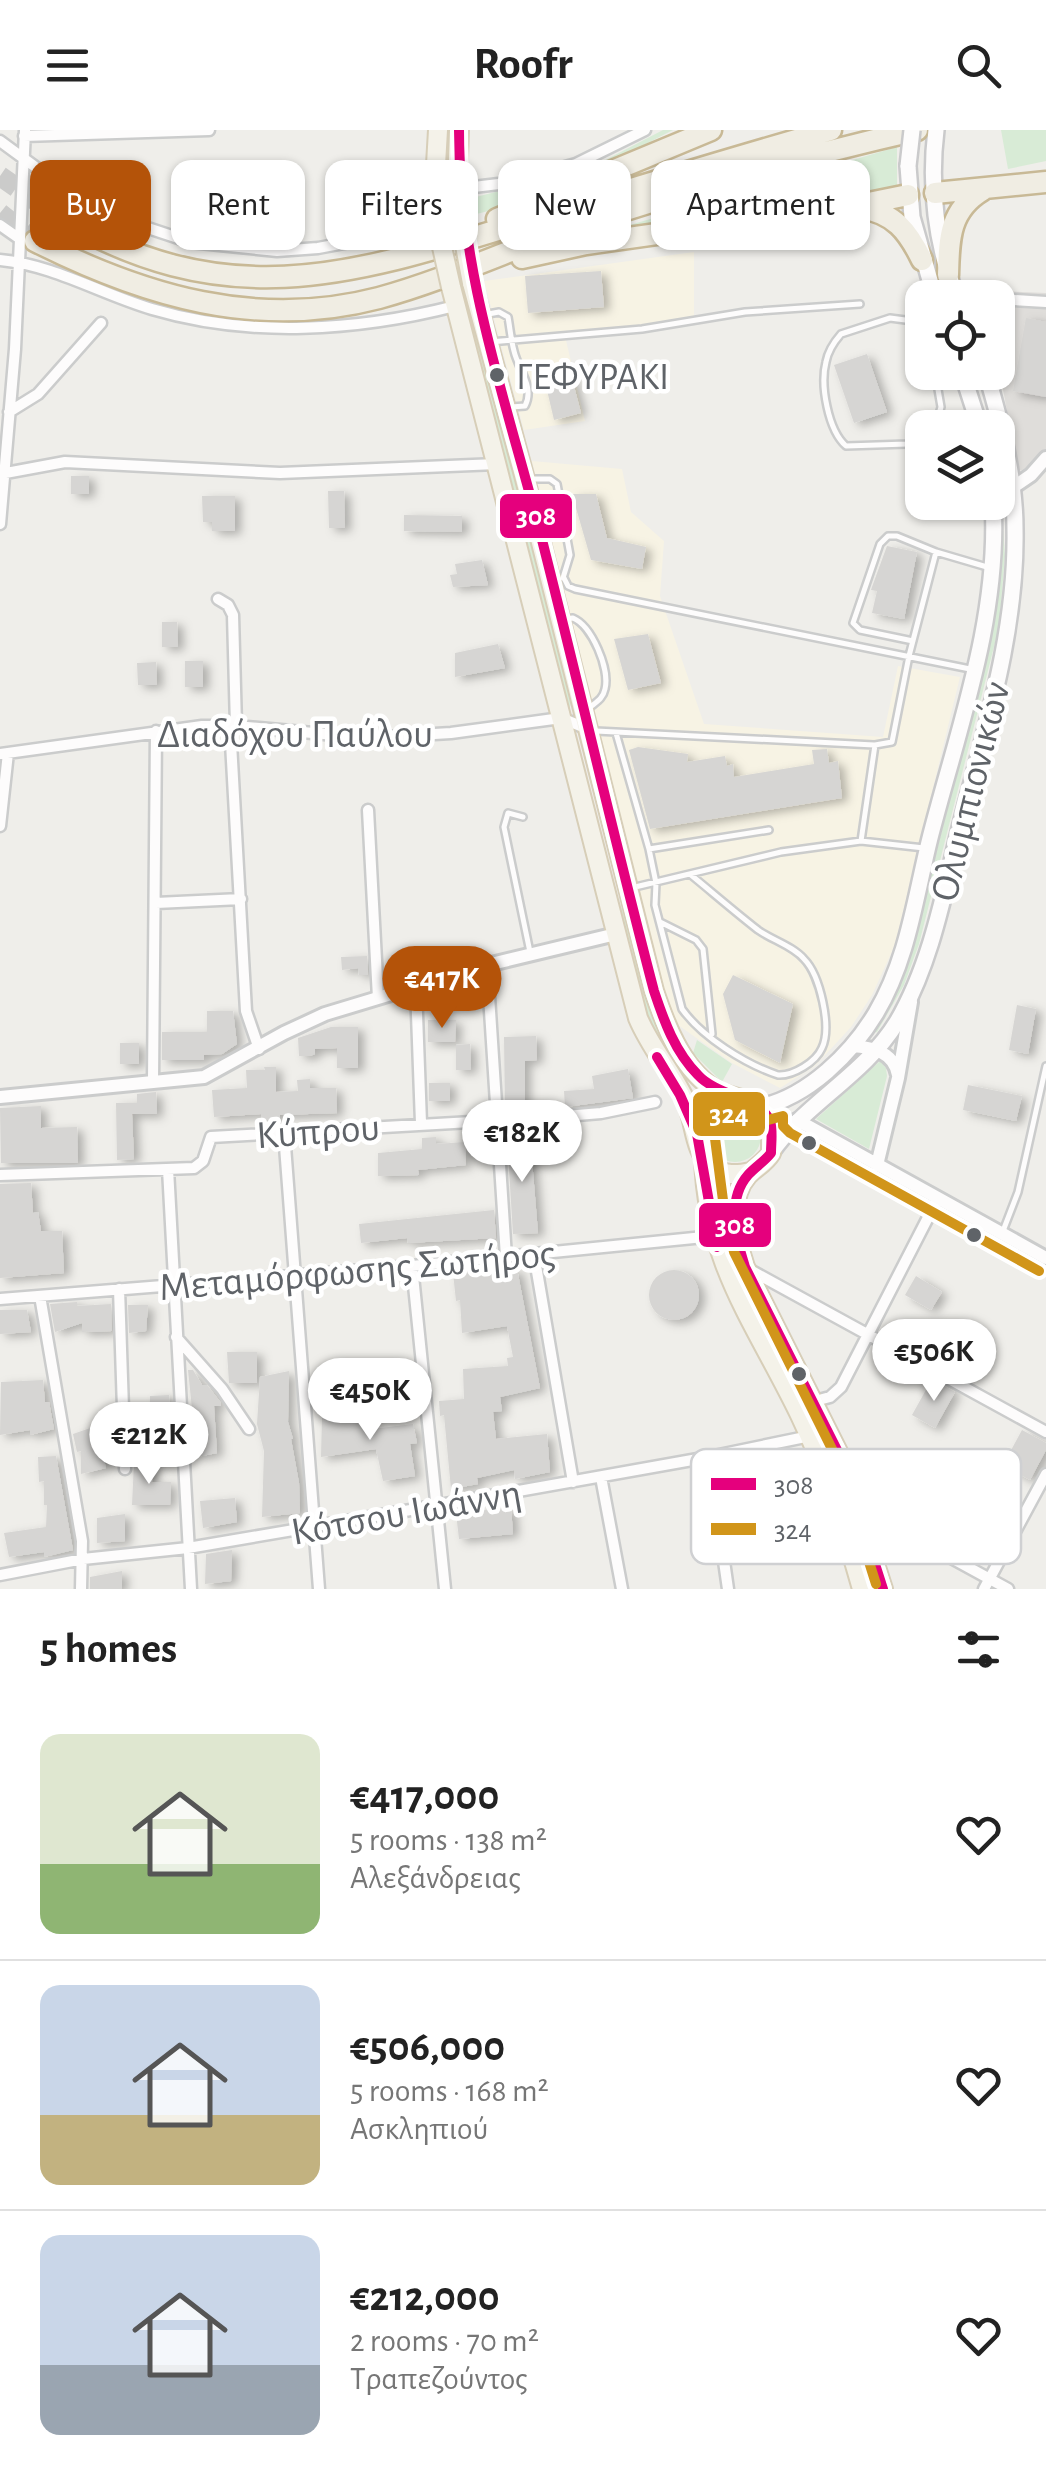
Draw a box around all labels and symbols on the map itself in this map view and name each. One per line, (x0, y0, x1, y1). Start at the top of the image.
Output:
place label: ΓΕΦΥΡΑΚΙ (516, 359, 669, 397)
marker: ΓΕΦΥΡΑΚΙ (487, 365, 507, 385)
line badge: 308 (498, 492, 574, 540)
text: 308 (516, 503, 556, 531)
street label: Ολυμπιονικών (924, 678, 1017, 905)
street label: Διαδόχου Παύλου (157, 715, 433, 755)
pin: €417K (372, 946, 512, 1031)
line badge: 324 (691, 1090, 767, 1138)
pin: €182K (452, 1100, 592, 1185)
text: 324 (709, 1101, 749, 1129)
street label: Κύπρου (255, 1108, 381, 1156)
unlabelled marker (799, 1133, 819, 1153)
line badge: 308 (697, 1201, 773, 1249)
text: 308 (715, 1212, 755, 1240)
unlabelled marker (964, 1225, 984, 1245)
street label: Μεταμόρφωσης Σωτήρος (157, 1234, 557, 1308)
pin: €506K (864, 1319, 1004, 1404)
pin: €450K (300, 1358, 440, 1443)
unlabelled marker (789, 1364, 809, 1384)
pin: €212K (79, 1402, 219, 1487)
legend (691, 1449, 1021, 1564)
text: 308 (774, 1472, 814, 1500)
street label: Κότσου Ιωάννη (288, 1473, 524, 1553)
text: 324 (774, 1517, 812, 1545)

